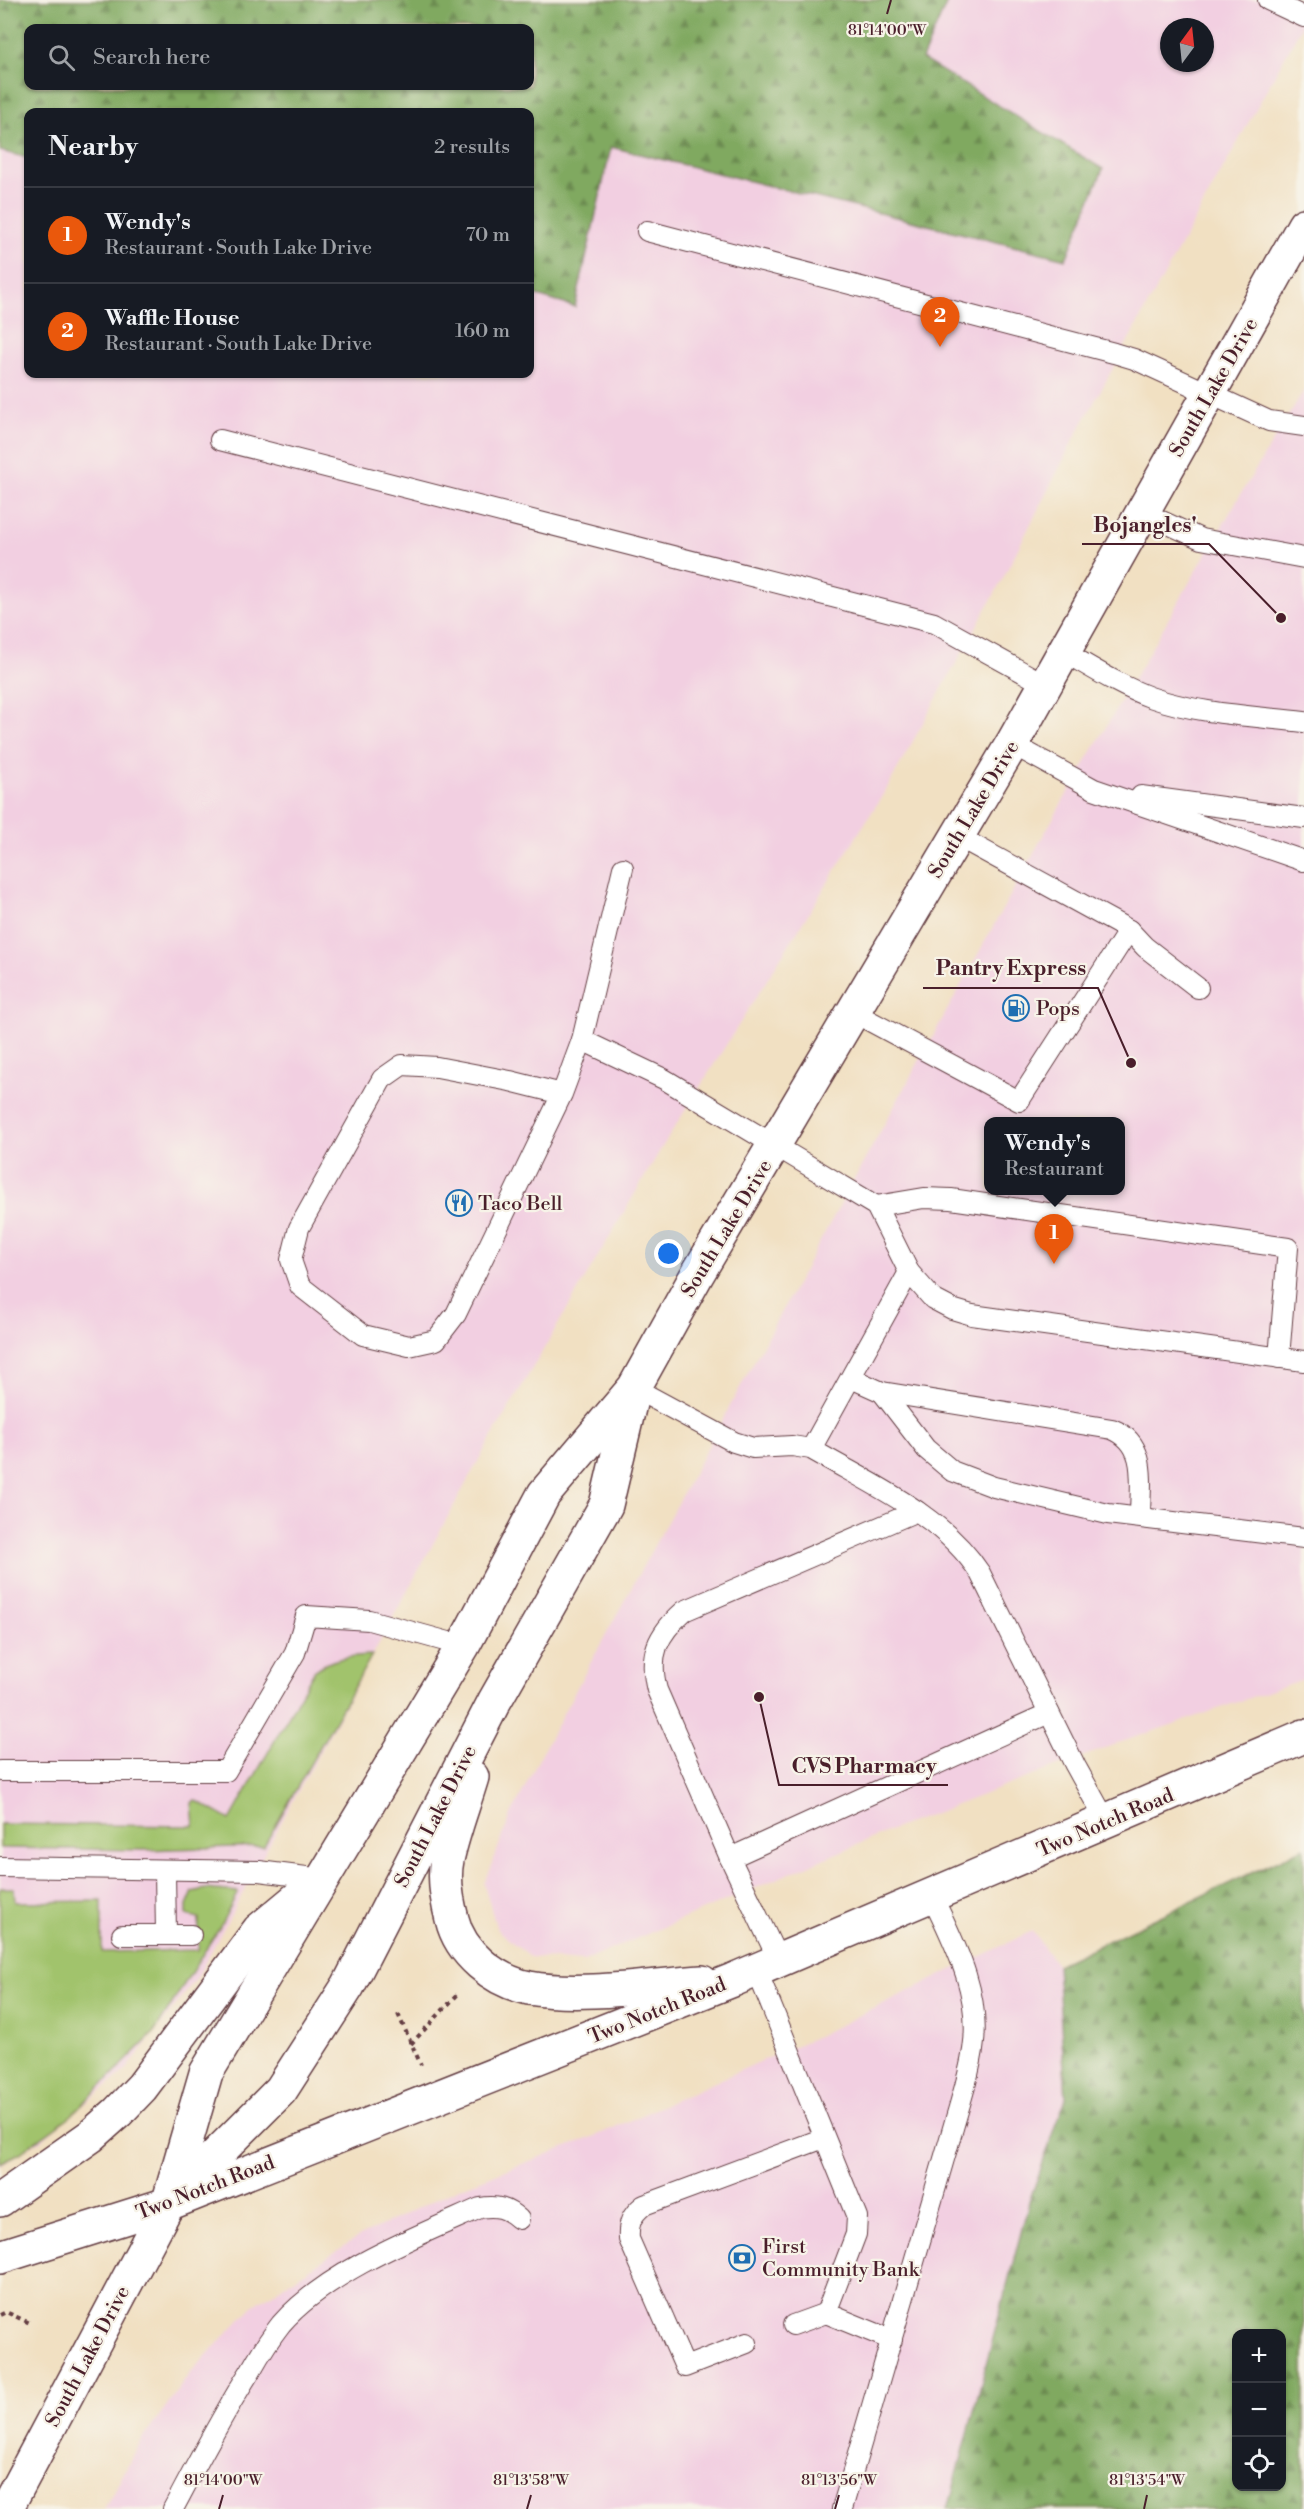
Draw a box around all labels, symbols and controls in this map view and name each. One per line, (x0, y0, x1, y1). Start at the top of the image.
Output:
north arrow (1160, 18, 1214, 72)
text: 81°14'00"W (848, 21, 927, 40)
search box (24, 24, 534, 90)
icon: search (45, 41, 78, 74)
text: Search here (93, 44, 210, 71)
text: Nearby (48, 131, 138, 163)
text: 2 results (434, 135, 510, 160)
text: Wendy's (105, 209, 191, 236)
text: 1 (63, 223, 72, 248)
text: 70 m (466, 223, 510, 248)
text: Restaurant · South Lake Drive (105, 236, 372, 261)
pin: 2 (920, 298, 960, 347)
text: Waffle House (105, 305, 240, 332)
street label: South Lake Drive (1164, 314, 1264, 462)
text: 2 (61, 319, 74, 344)
text: 160 m (455, 319, 510, 344)
text: Restaurant · South Lake Drive (105, 332, 372, 357)
callout: Bojangles' (1082, 505, 1209, 544)
text: Bojangles' (1093, 513, 1197, 539)
street label: South Lake Drive (923, 736, 1025, 883)
callout: Pantry Express (923, 949, 1098, 988)
text: Pantry Express (936, 956, 1086, 982)
fuel station icon: Pops (1001, 993, 1031, 1023)
place label: Pops (1036, 997, 1080, 1022)
popup (984, 1117, 1125, 1195)
text: Wendy's (1005, 1130, 1090, 1157)
street label: South Lake Drive (676, 1155, 778, 1302)
text: Restaurant (1005, 1157, 1104, 1182)
restaurant icon: Taco Bell (444, 1188, 474, 1218)
place label: Taco Bell (478, 1192, 563, 1217)
pin: 1 (1034, 1214, 1074, 1264)
your location (654, 1239, 683, 1268)
street label: South Lake Drive (390, 1741, 483, 1892)
callout: CVS Pharmacy (779, 1746, 948, 1785)
text: CVS Pharmacy (791, 1754, 937, 1780)
street label: Two Notch Road (1033, 1783, 1178, 1863)
street label: Two Notch Road (585, 1972, 731, 2050)
street label: Two Notch Road (133, 2150, 279, 2226)
place label: First Community Bank (762, 2235, 921, 2283)
bank icon: First Community Bank (727, 2243, 757, 2273)
street label: South Lake Drive (41, 2282, 136, 2432)
map controls (1232, 2329, 1286, 2491)
button: + (1232, 2329, 1286, 2383)
button: − (1232, 2383, 1286, 2437)
button: locate (1232, 2437, 1286, 2491)
text: 81°14'00"W (184, 2471, 263, 2490)
text: 81°13'58"W (493, 2471, 569, 2490)
text: 81°13'56"W (801, 2471, 877, 2490)
text: 81°13'54"W (1109, 2471, 1185, 2490)

